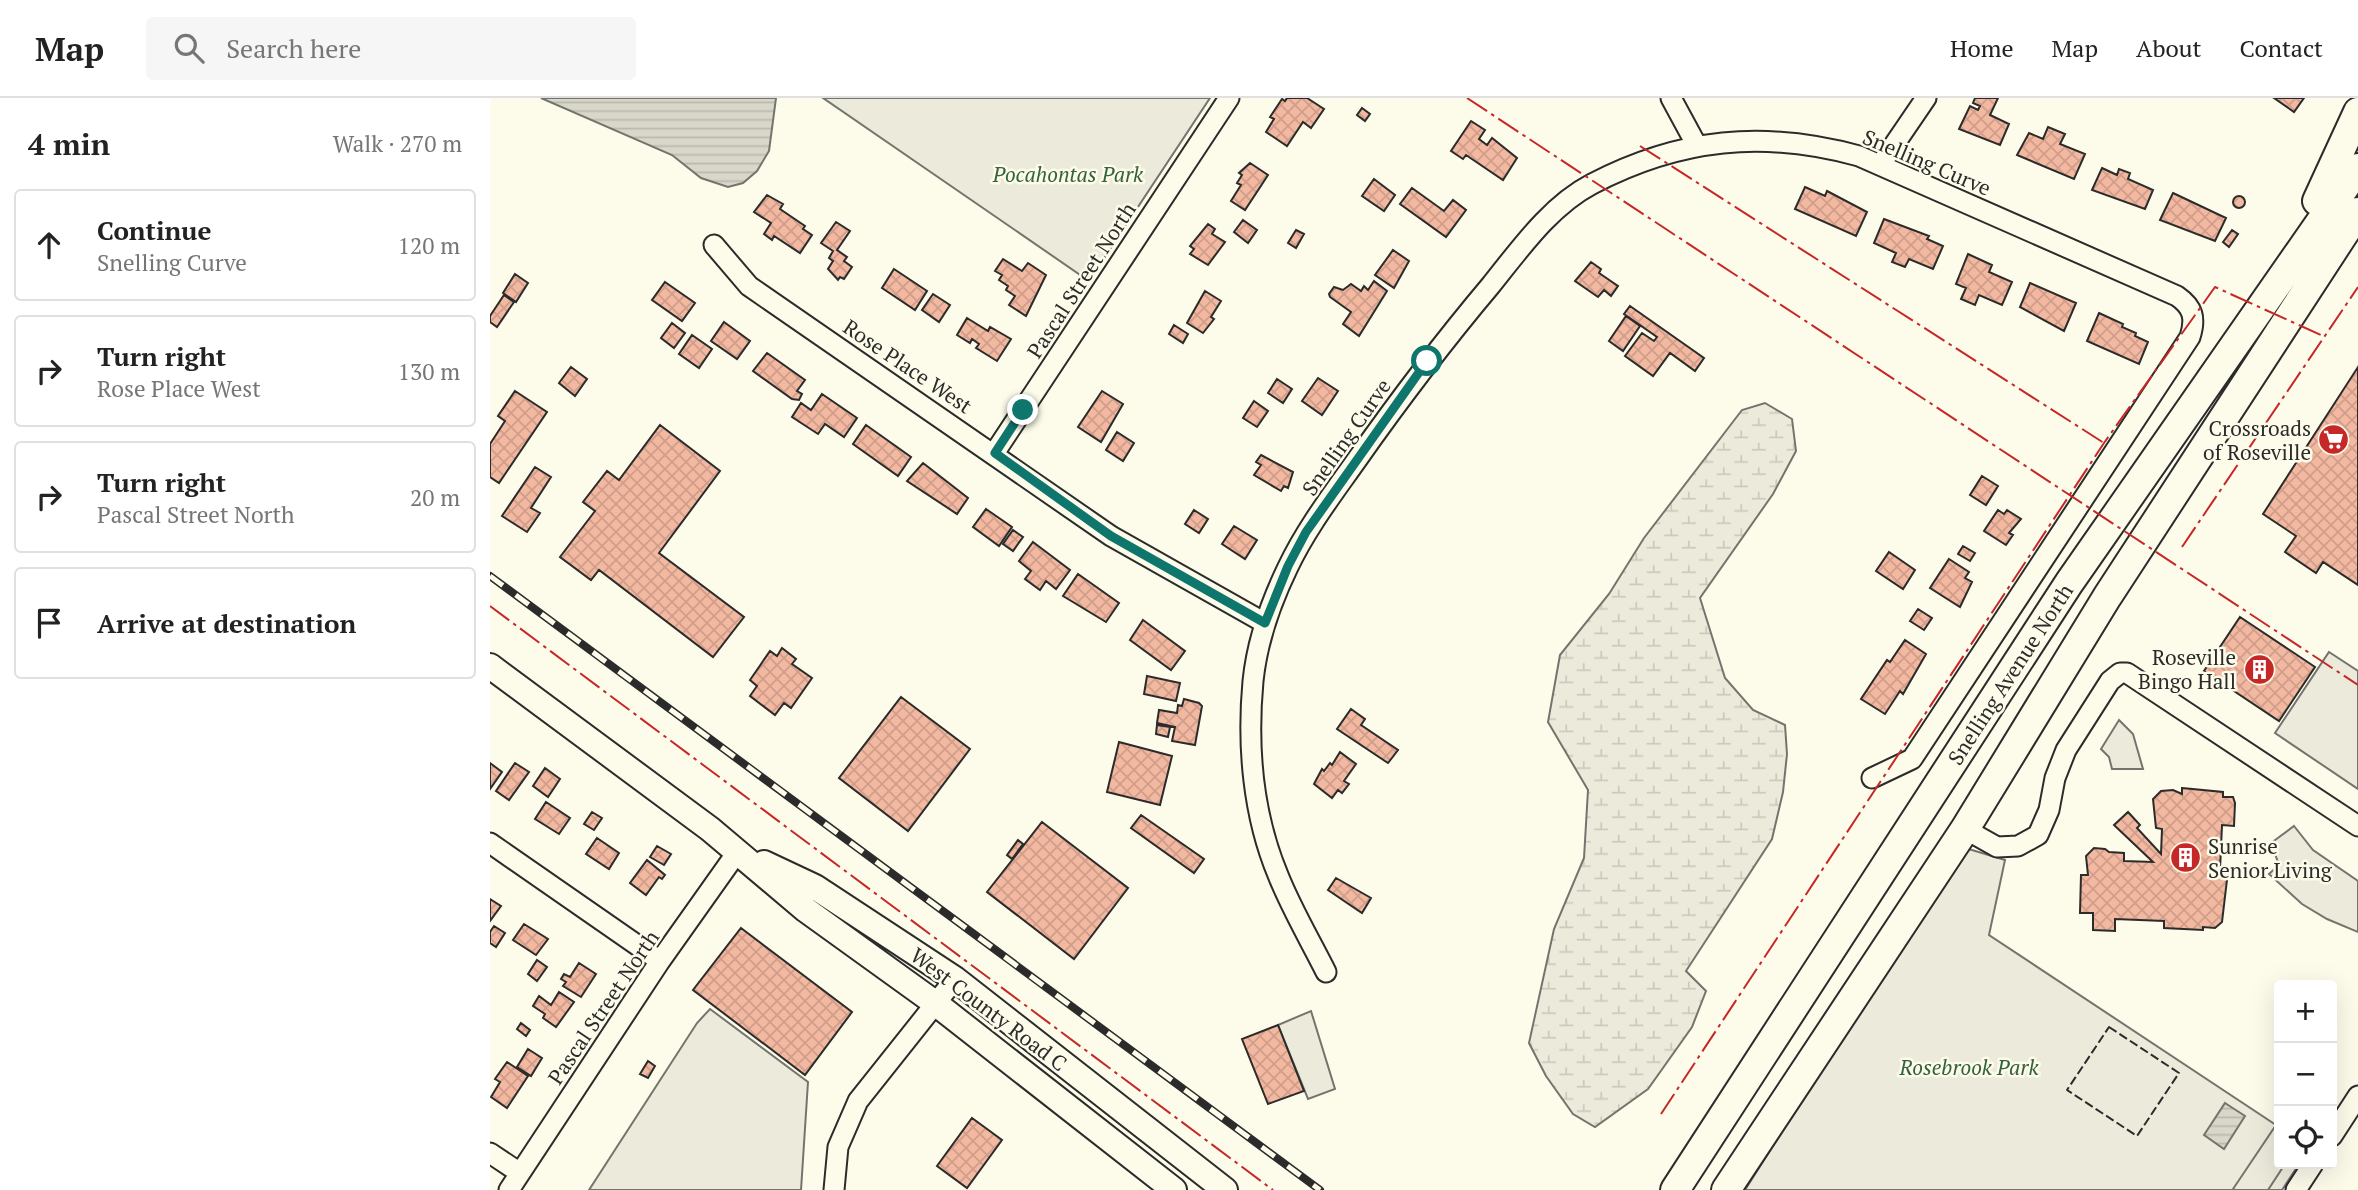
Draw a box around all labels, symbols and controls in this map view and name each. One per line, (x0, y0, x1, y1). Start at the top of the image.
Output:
search box (146, 17, 636, 80)
text: Map (35, 27, 104, 70)
icon: search (170, 29, 208, 67)
text: Search here (226, 31, 361, 65)
text: Home (1950, 32, 2014, 64)
text: Map (2052, 32, 2098, 64)
text: About (2136, 32, 2202, 64)
text: Contact (2240, 32, 2323, 64)
street label: Snelling Curve (1859, 122, 1995, 202)
text: 4 min (28, 124, 110, 164)
text: Walk · 270 m (333, 128, 462, 159)
park label: Pocahontas Park (992, 160, 1144, 188)
street label: Pascal Street North (1020, 197, 1142, 363)
text: Continue (97, 213, 211, 247)
icon: ahead (30, 226, 68, 264)
text: 120 m (398, 230, 460, 261)
text: Snelling Curve (97, 247, 247, 278)
street label: Rose Place West (838, 313, 978, 420)
text: Turn right (97, 339, 226, 373)
route start (1411, 345, 1442, 376)
icon: right (30, 352, 68, 390)
text: 130 m (398, 356, 460, 387)
text: Rose Place West (97, 373, 261, 404)
street label: Snelling Curve (1295, 373, 1397, 501)
route end (1007, 394, 1038, 425)
place label: Crossroads of Roseville (2203, 414, 2311, 466)
supermarket icon: Crossroads of Roseville (2317, 423, 2351, 457)
text: Turn right (97, 465, 226, 499)
icon: right (30, 478, 68, 516)
text: 20 m (410, 482, 460, 513)
text: Pascal Street North (97, 499, 294, 530)
street label: Snelling Avenue North (1941, 578, 2079, 770)
icon: arrive (30, 604, 68, 642)
text: Arrive at destination (97, 606, 356, 640)
place label: Roseville Bingo Hall (2138, 643, 2236, 695)
building icon: Roseville Bingo Hall (2242, 652, 2276, 686)
place label: Sunrise Senior Living (2208, 832, 2333, 884)
building icon: Sunrise Senior Living (2168, 841, 2202, 875)
street label: Pascal Street North (541, 924, 665, 1090)
street label: West County Road C (905, 941, 1073, 1077)
map controls (2274, 980, 2337, 1169)
button: + (2274, 980, 2337, 1043)
button: − (2274, 1043, 2337, 1106)
park label: Rosebrook Park (1898, 1053, 2039, 1081)
button: locate (2274, 1106, 2337, 1169)

